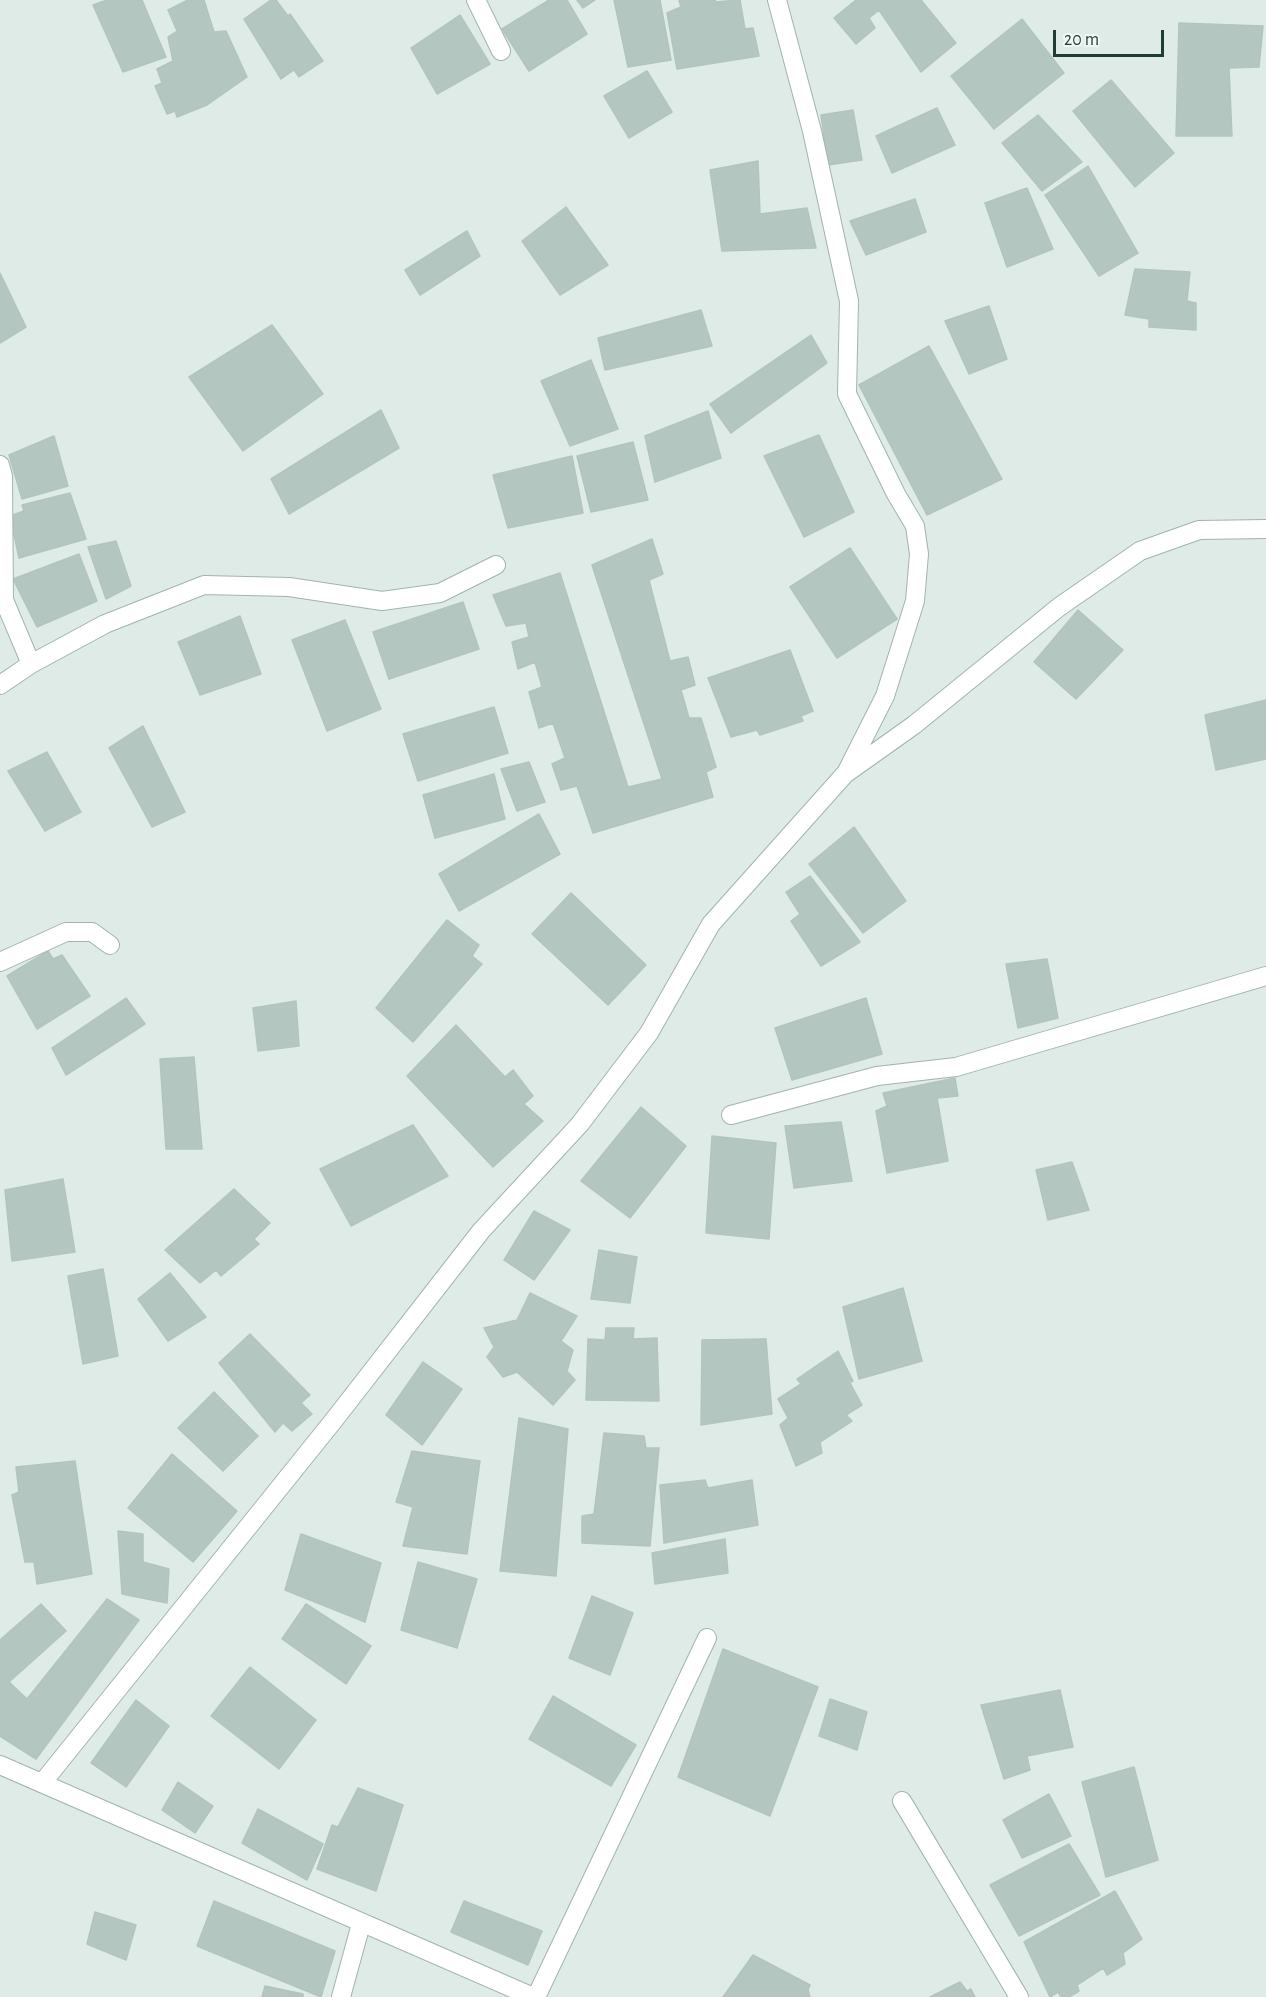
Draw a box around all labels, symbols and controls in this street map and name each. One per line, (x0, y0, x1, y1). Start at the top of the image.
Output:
scale bar (1056, 18, 1167, 56)
text: 20 m (1064, 31, 1099, 49)

